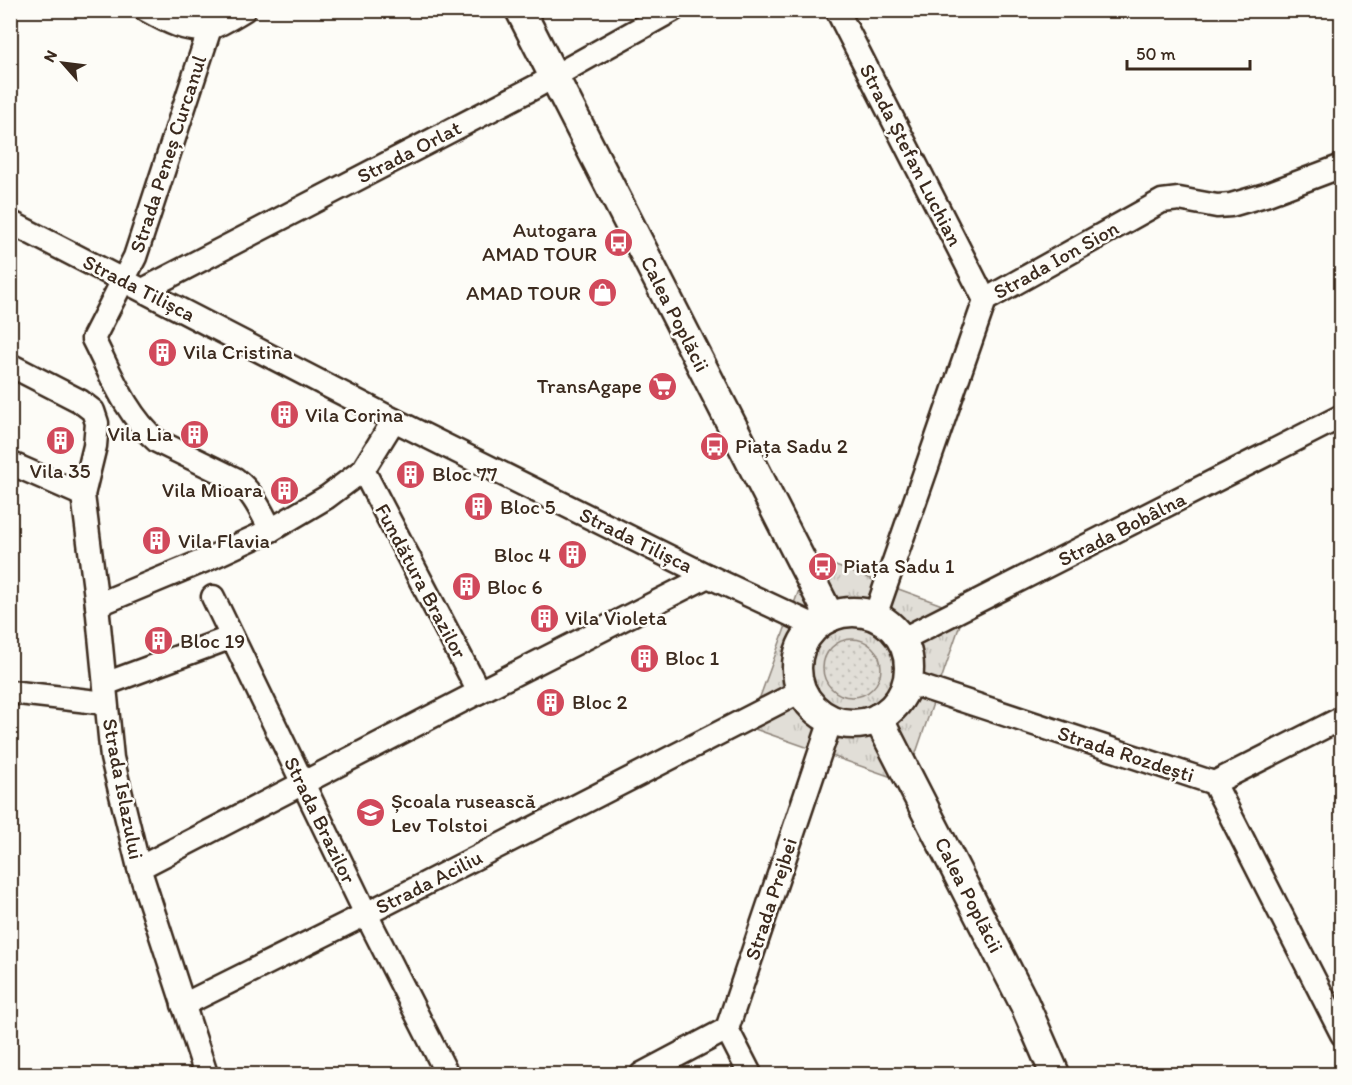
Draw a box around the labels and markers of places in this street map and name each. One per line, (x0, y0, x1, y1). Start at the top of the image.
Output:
place label: Autogara AMAD TOUR (482, 217, 597, 266)
bus stop icon: Autogara AMAD TOUR (602, 226, 634, 258)
shop icon: AMAD TOUR (586, 277, 618, 309)
place label: AMAD TOUR (466, 280, 581, 305)
building icon: Vila Cristina (146, 336, 178, 368)
place label: Vila Cristina (183, 339, 293, 364)
supermarket icon: TransAgape (647, 370, 679, 402)
place label: TransAgape (537, 373, 642, 398)
building icon: Vila Corina (268, 399, 300, 431)
place label: Vila Corina (305, 402, 403, 427)
building icon: Vila Lia (178, 418, 210, 450)
place label: Vila Lia (107, 421, 173, 446)
building icon: Vila 35 (44, 424, 76, 456)
bus stop icon: Piața Sadu 2 (698, 430, 730, 462)
place label: Piața Sadu 2 (735, 433, 848, 458)
place label: Vila 35 (29, 458, 91, 483)
building icon: Bloc 77 (395, 458, 427, 490)
place label: Bloc 77 (432, 461, 497, 486)
building icon: Vila Mioara (268, 474, 300, 506)
place label: Vila Mioara (162, 477, 263, 502)
building icon: Bloc 5 (463, 491, 495, 523)
place label: Bloc 5 (500, 494, 556, 519)
building icon: Vila Flavia (141, 525, 173, 557)
place label: Vila Flavia (178, 528, 270, 553)
building icon: Bloc 4 (556, 539, 588, 571)
place label: Bloc 4 (494, 542, 551, 567)
bus stop icon: Piața Sadu 1 (806, 550, 838, 582)
place label: Piața Sadu 1 (843, 553, 955, 578)
building icon: Bloc 6 (450, 571, 482, 603)
place label: Bloc 6 (487, 574, 543, 599)
building icon: Vila Violeta (528, 602, 560, 634)
place label: Vila Violeta (565, 605, 667, 630)
building icon: Bloc 19 (143, 625, 175, 657)
place label: Bloc 19 (180, 628, 245, 653)
building icon: Bloc 1 (628, 642, 660, 674)
place label: Bloc 1 (665, 645, 720, 670)
building icon: Bloc 2 (535, 686, 567, 718)
place label: Bloc 2 (572, 689, 628, 714)
place label: Școala rusească Lev Tolstoi (391, 788, 536, 837)
school or university icon: Școala rusească Lev Tolstoi (354, 797, 386, 829)

